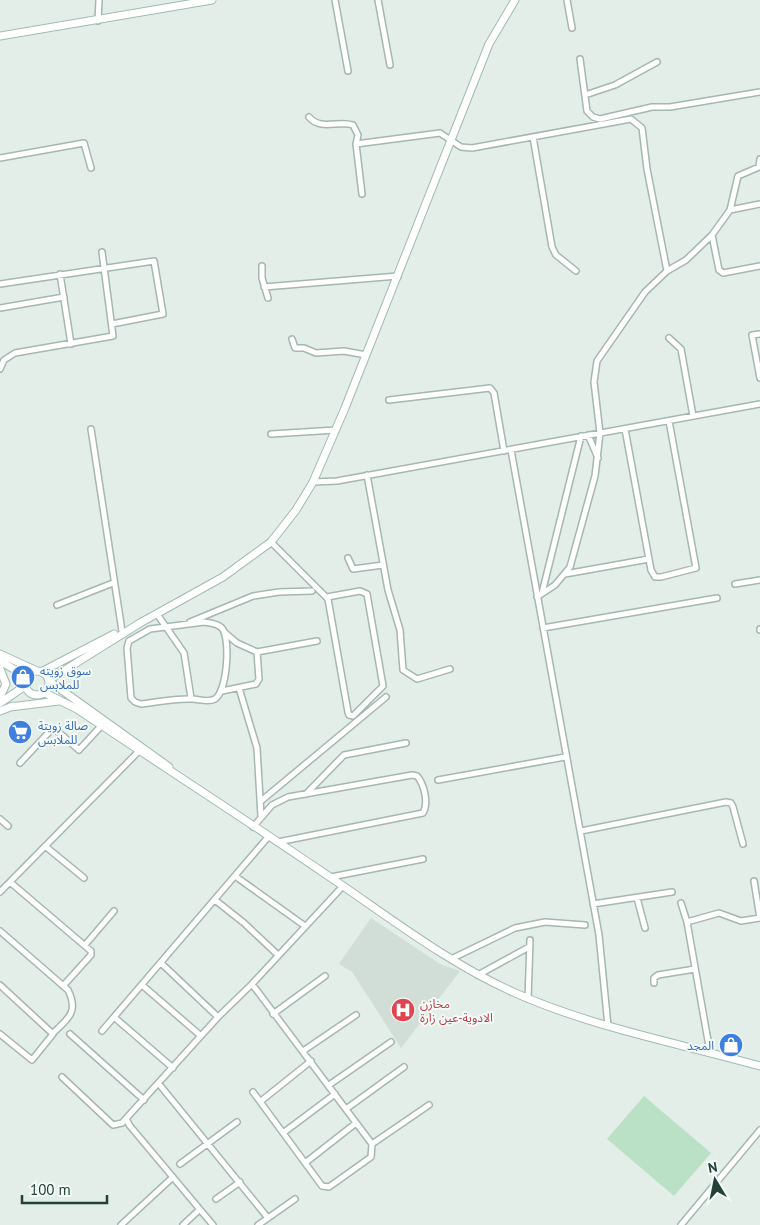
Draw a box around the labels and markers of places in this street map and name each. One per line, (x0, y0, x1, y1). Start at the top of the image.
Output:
place label: سوق زويته للملابس (40, 663, 91, 692)
shop icon: سوق زويته للملابس (10, 664, 36, 690)
place label: صالة زويتة للملابس (38, 718, 88, 747)
supermarket icon: صالة زويتة للملابس (7, 719, 33, 745)
place label: مخازن الادوية-عين زارة (420, 996, 493, 1025)
hospital icon: مخازن الادوية-عين زارة (390, 997, 416, 1023)
shop icon: المجد (718, 1032, 744, 1058)
place label: المجد (687, 1038, 714, 1053)

